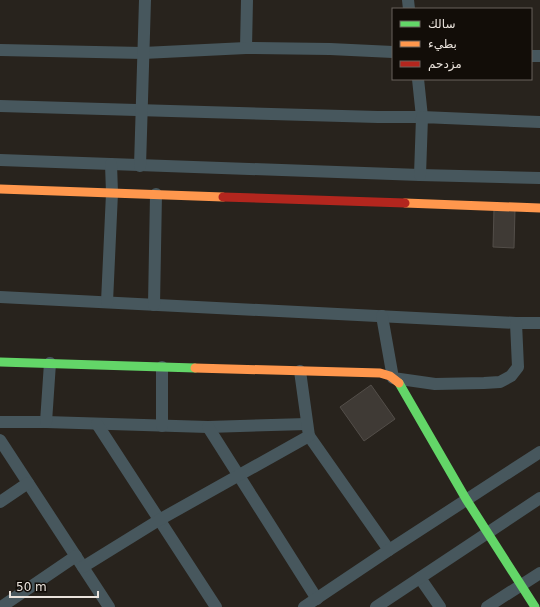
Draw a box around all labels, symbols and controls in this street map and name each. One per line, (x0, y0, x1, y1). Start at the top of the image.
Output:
legend (392, 8, 532, 80)
text: سالك (428, 17, 455, 31)
text: بطيء (428, 37, 457, 51)
text: مزدحم (428, 57, 462, 72)
scale bar (10, 573, 98, 599)
text: 50 m (16, 580, 47, 594)

